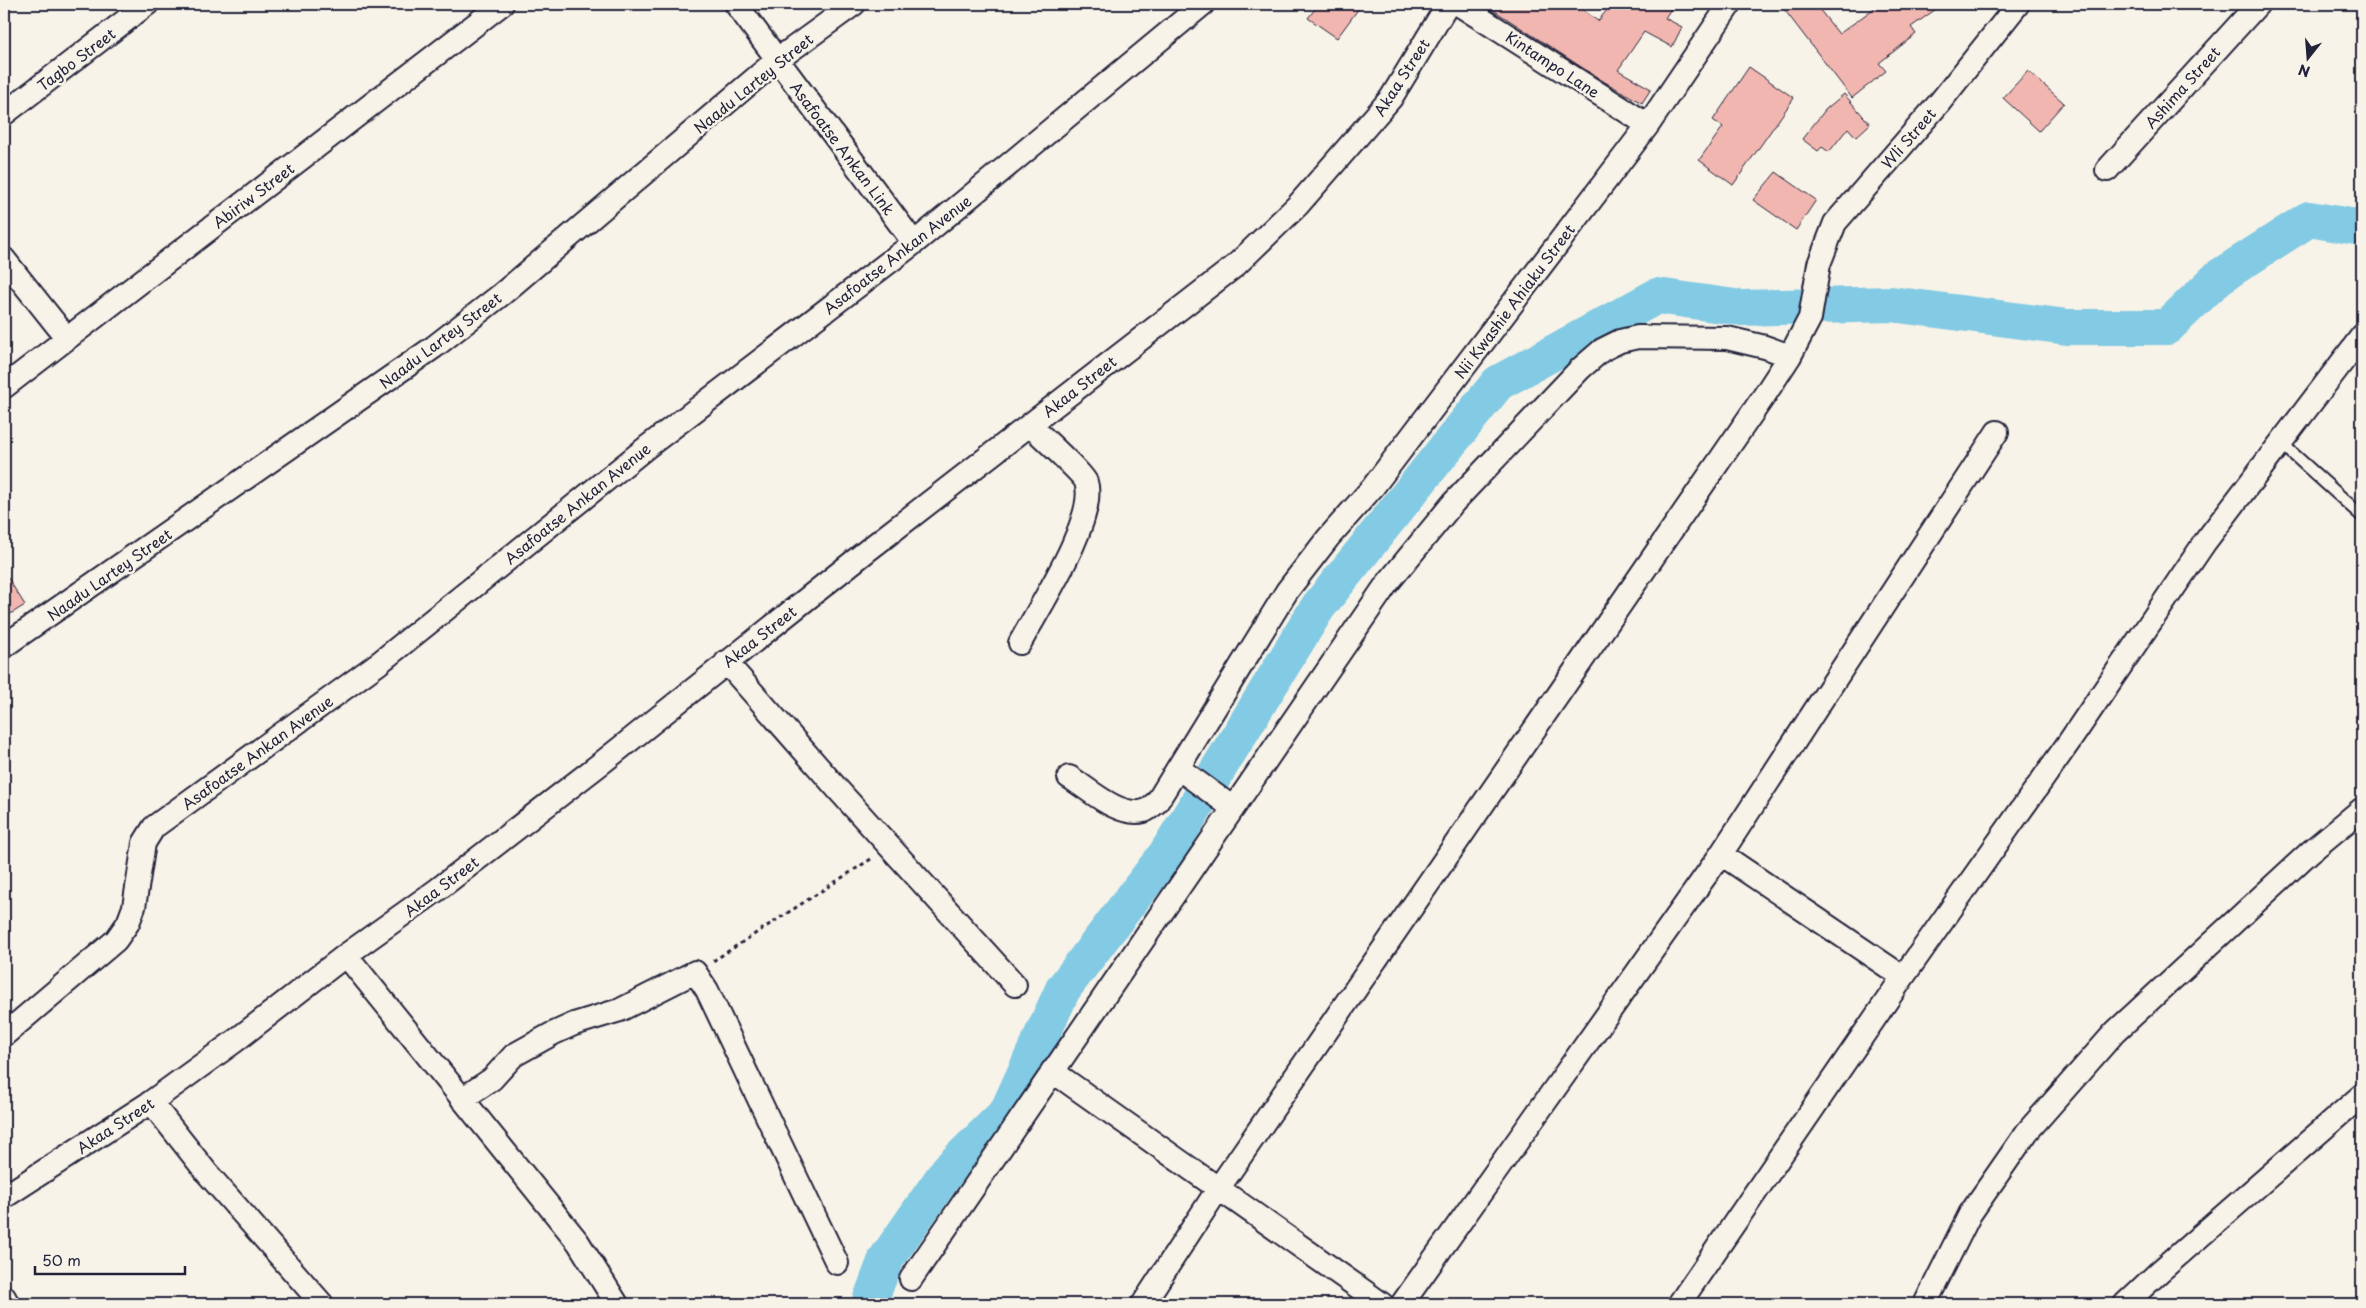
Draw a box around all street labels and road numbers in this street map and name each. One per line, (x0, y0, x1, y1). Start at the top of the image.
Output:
street label: Tagbo Street (32, 22, 120, 96)
street label: Kintampo Lane (1501, 25, 1605, 103)
street label: Naadu Lartey Street (688, 28, 818, 138)
street label: Akaa Street (1367, 34, 1435, 120)
street label: Ashima Street (2139, 41, 2225, 133)
street label: Asafoatse Ankan Link (785, 76, 901, 220)
street label: Wli Street (1875, 103, 1941, 173)
street label: Abiriw Street (207, 157, 299, 233)
street label: Asafoatse Ankan Avenue (818, 189, 976, 319)
street label: Nii Kwashie Ahiaku Street (1448, 219, 1580, 383)
street label: Naadu Lartey Street (374, 286, 506, 394)
street label: Akaa Street (1037, 350, 1121, 422)
street label: Asafoatse Ankan Avenue (499, 437, 655, 569)
street label: Naadu Lartey Street (42, 522, 176, 626)
street label: Akaa Street (717, 600, 801, 672)
street label: Asafoatse Ankan Avenue (177, 689, 337, 815)
street label: Akaa Street (399, 850, 483, 922)
street label: Akaa Street (72, 1091, 158, 1159)

